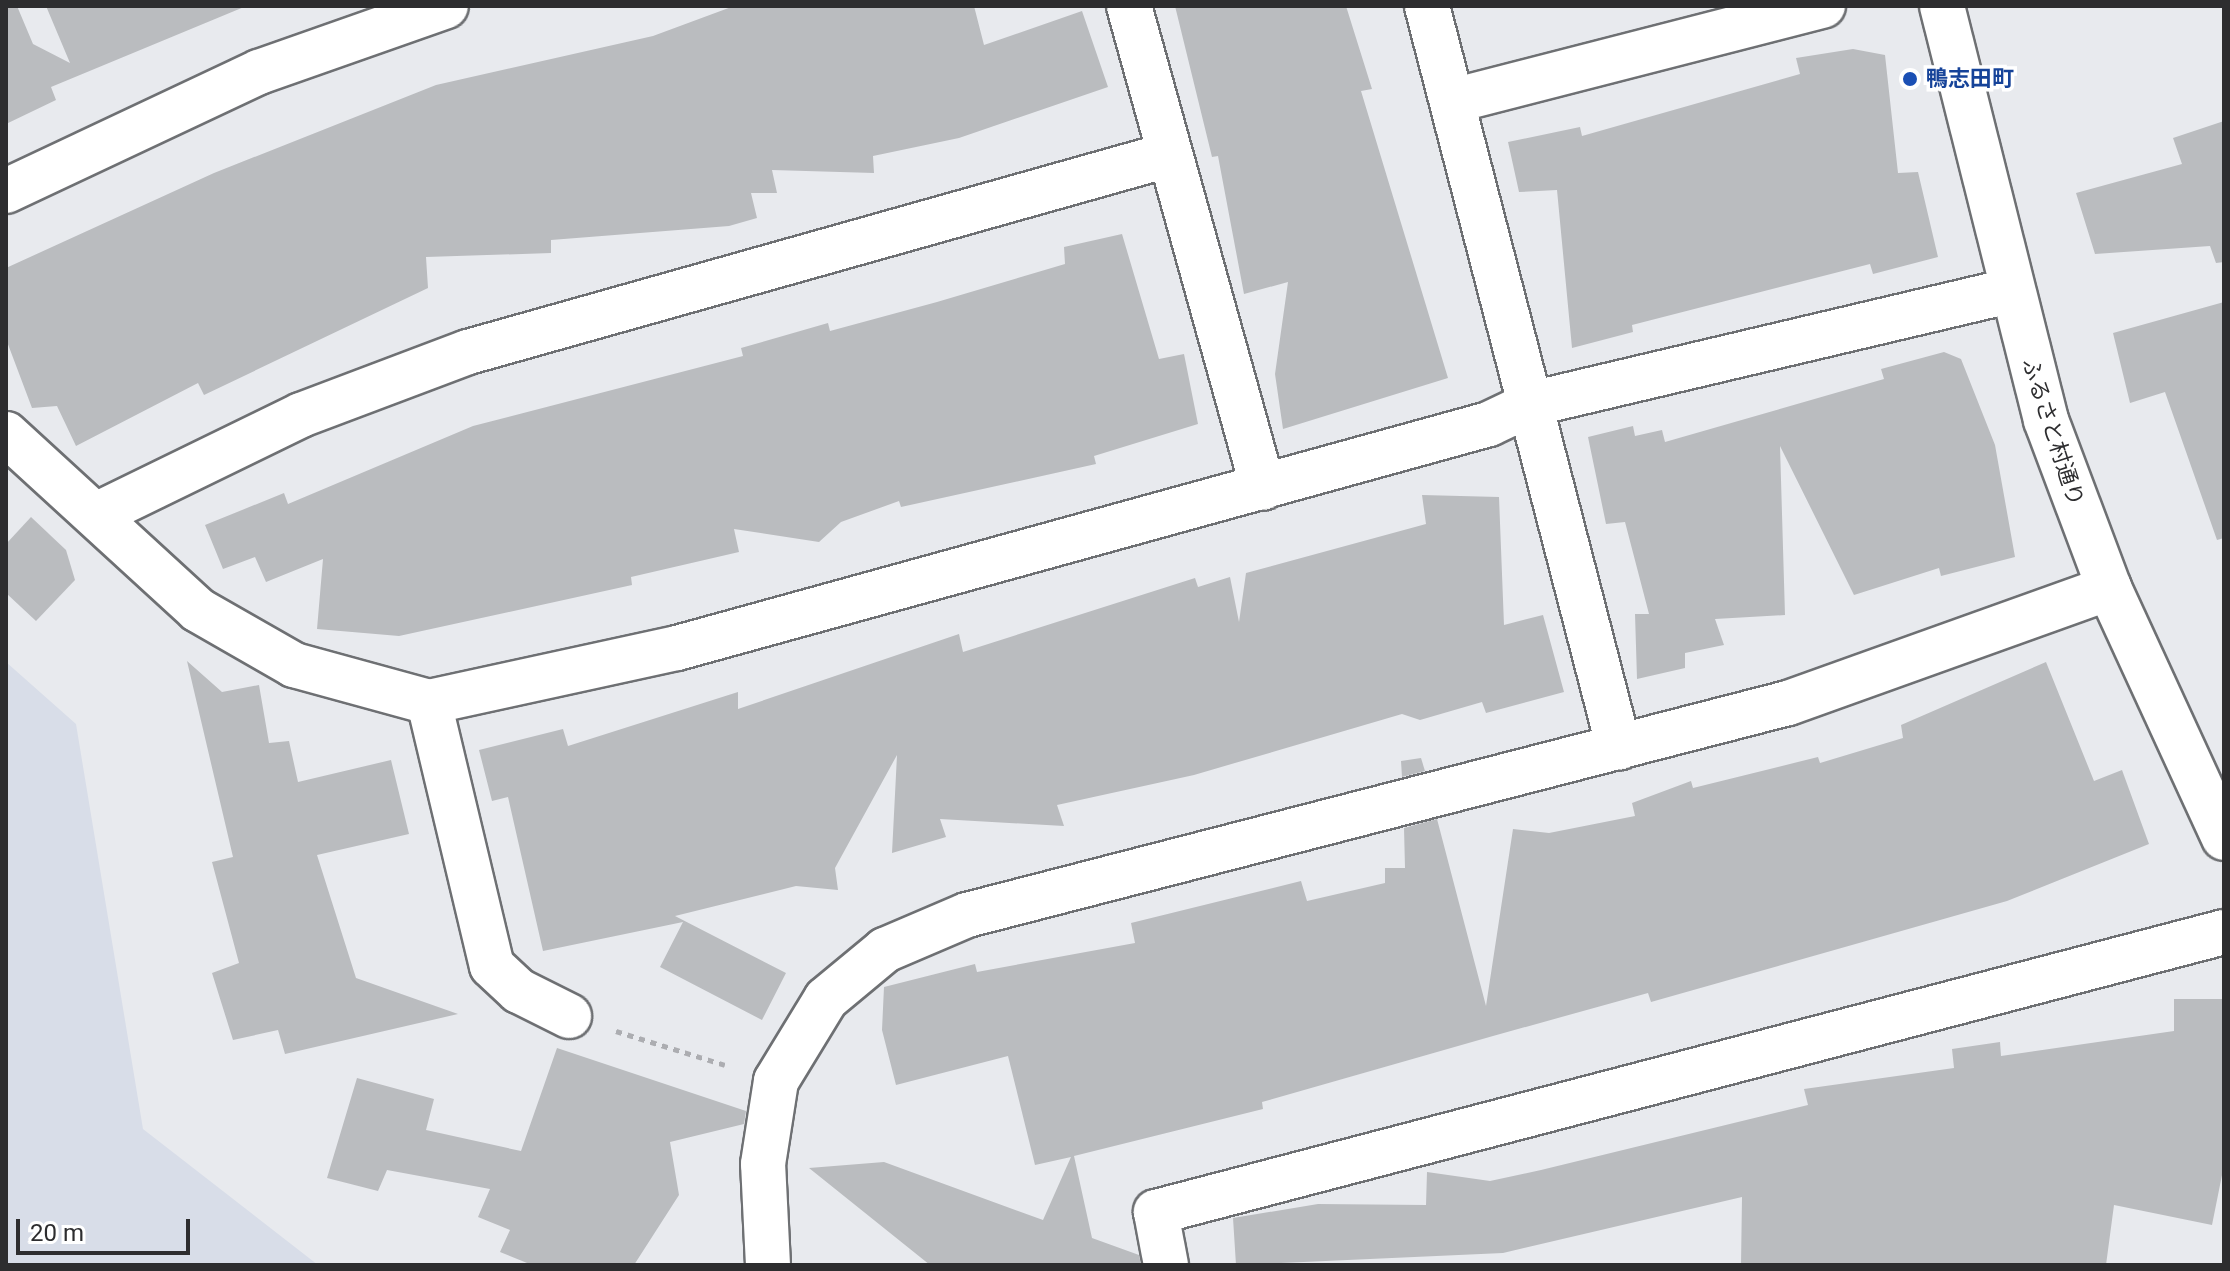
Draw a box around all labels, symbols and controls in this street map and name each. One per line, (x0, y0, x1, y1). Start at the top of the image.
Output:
place label: 鴨志田町 (1926, 66, 2014, 92)
marker: 鴨志田町 (1901, 70, 1919, 88)
street label: ふるさと村通り (2017, 355, 2089, 509)
scale bar (20, 1203, 194, 1253)
text: 20 m (30, 1219, 84, 1247)

